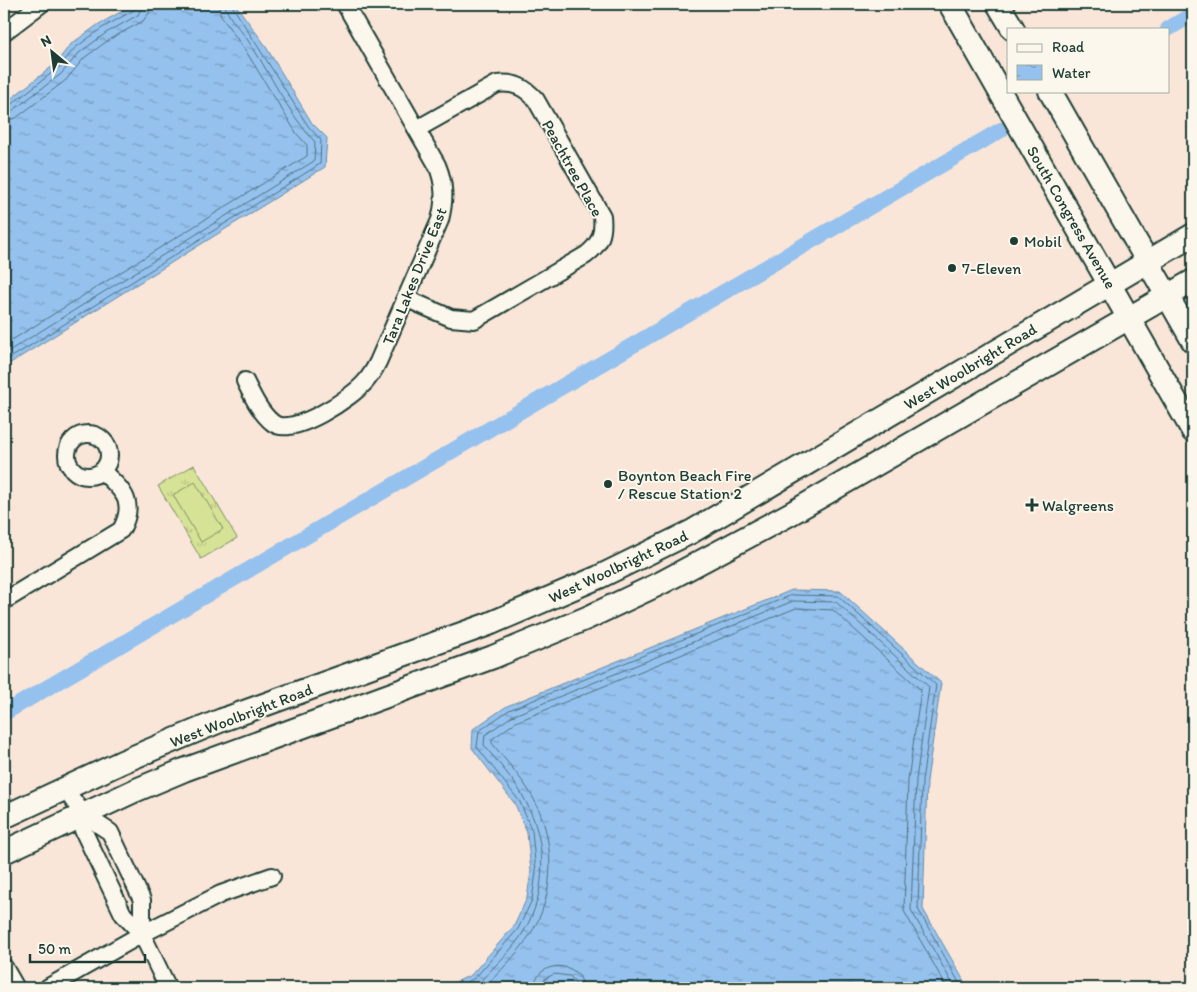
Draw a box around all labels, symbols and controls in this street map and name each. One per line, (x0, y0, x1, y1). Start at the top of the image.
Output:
north arrow (28, 28, 78, 78)
legend (1007, 28, 1170, 92)
text: N (38, 31, 54, 51)
text: Road (1052, 38, 1085, 56)
text: Water (1052, 64, 1091, 82)
street label: Peachtree Place (538, 116, 607, 220)
street label: South Congress Avenue (1023, 142, 1120, 292)
street label: Tara Lakes Drive East (378, 205, 451, 348)
place label: Mobil (1024, 232, 1062, 251)
marker: Mobil (1008, 235, 1020, 247)
place label: 7-Eleven (962, 259, 1021, 278)
marker: 7-Eleven (946, 262, 958, 274)
street label: West Woolbright Road (900, 319, 1040, 414)
place label: Boynton Beach Fire / Rescue Station 2 (618, 466, 752, 503)
marker: Boynton Beach Fire / Rescue Station 2 (602, 478, 614, 490)
place label: Walgreens (1042, 496, 1114, 515)
marker: Walgreens (1026, 499, 1038, 511)
street label: West Woolbright Road (546, 526, 691, 607)
street label: West Woolbright Road (167, 679, 316, 751)
scale bar (30, 932, 145, 964)
text: 50 m (38, 940, 71, 958)

